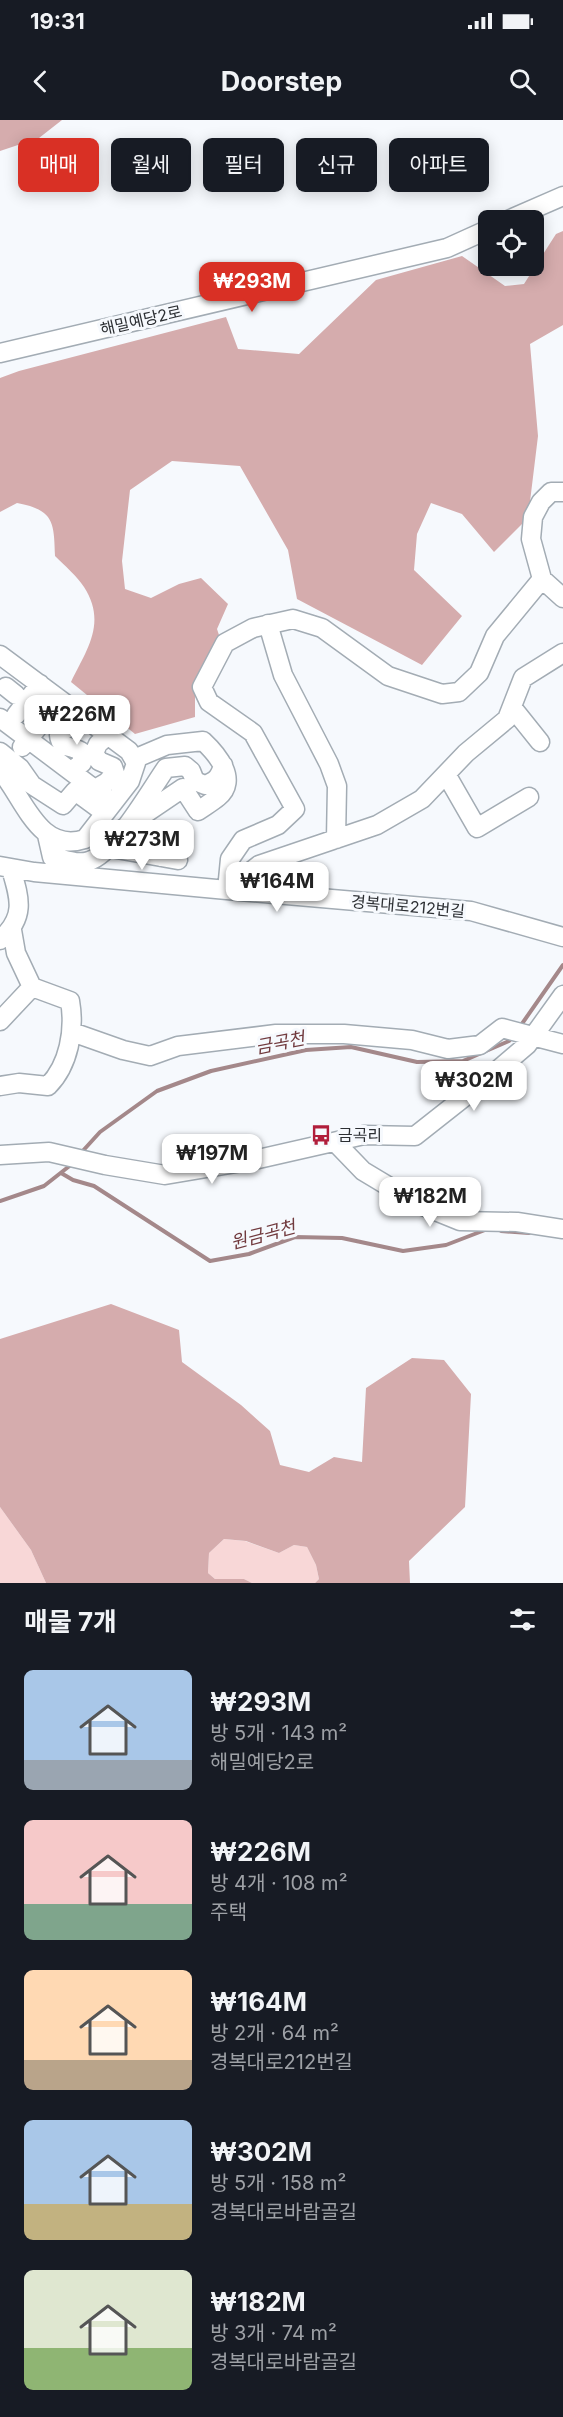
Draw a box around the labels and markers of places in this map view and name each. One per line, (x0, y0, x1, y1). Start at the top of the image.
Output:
pin: ₩293M (210, 262, 294, 313)
pin: ₩226M (35, 695, 119, 746)
pin: ₩273M (100, 820, 184, 871)
pin: ₩164M (235, 862, 319, 913)
pin: ₩302M (432, 1061, 516, 1112)
bus stop icon: 금곡리 (309, 1123, 333, 1147)
place label: 금곡리 (338, 1125, 382, 1145)
pin: ₩197M (170, 1134, 254, 1185)
pin: ₩182M (388, 1177, 472, 1228)

